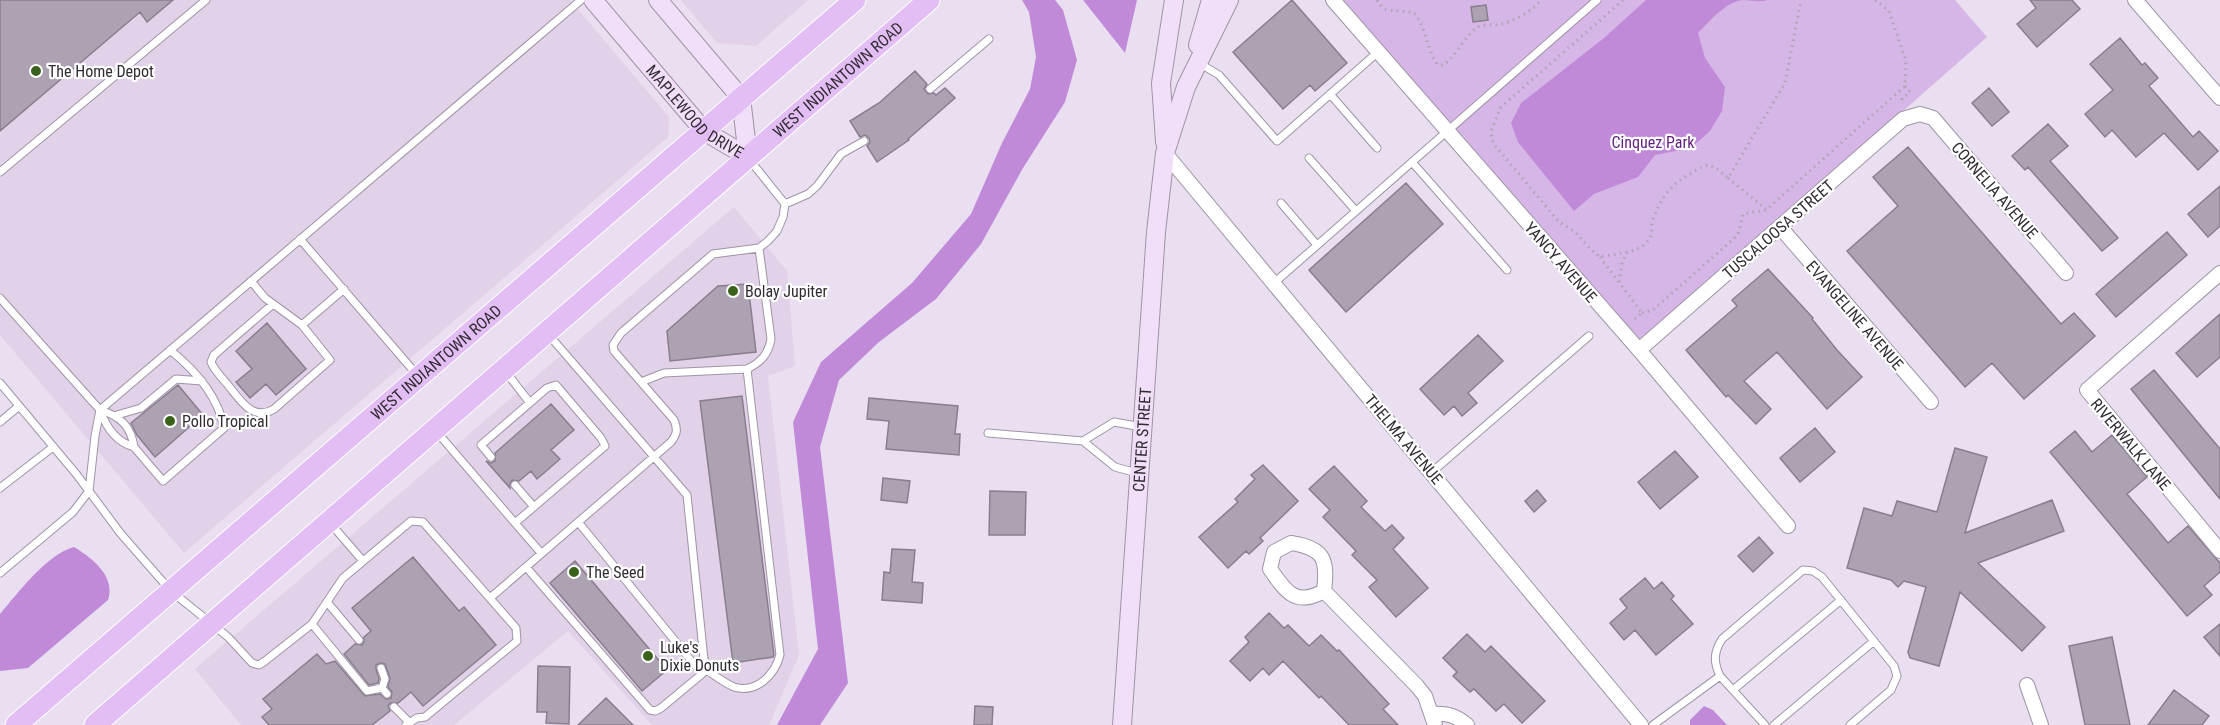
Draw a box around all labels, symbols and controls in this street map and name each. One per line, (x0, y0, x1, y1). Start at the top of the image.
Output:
street label: WEST INDIANTOWN ROAD (769, 18, 907, 141)
street label: MAPLEWOOD DRIVE (642, 61, 747, 162)
place label: The Home Depot (48, 62, 154, 81)
marker: The Home Depot (29, 64, 43, 78)
park label: Cinquez Park (1612, 133, 1695, 152)
street label: CORNELIA AVENUE (1947, 138, 2042, 243)
street label: TUSCALOOSA STREET (1719, 176, 1838, 283)
street label: YANCY AVENUE (1521, 218, 1601, 306)
street label: EVANGELINE AVENUE (1802, 257, 1907, 374)
place label: Bolay Jupiter (745, 282, 828, 301)
marker: Bolay Jupiter (726, 284, 740, 298)
street label: WEST INDIANTOWN ROAD (367, 301, 505, 424)
street label: CENTER STREET (1129, 387, 1155, 493)
street label: THELMA AVENUE (1361, 391, 1447, 488)
street label: RIVERWALK LANE (2087, 395, 2175, 494)
place label: Pollo Tropical (182, 412, 268, 431)
marker: Pollo Tropical (163, 414, 177, 428)
place label: The Seed (586, 563, 644, 582)
marker: The Seed (567, 565, 581, 579)
place label: Luke's Dixie Donuts (660, 638, 739, 675)
marker: Luke's Dixie Donuts (641, 649, 655, 663)

